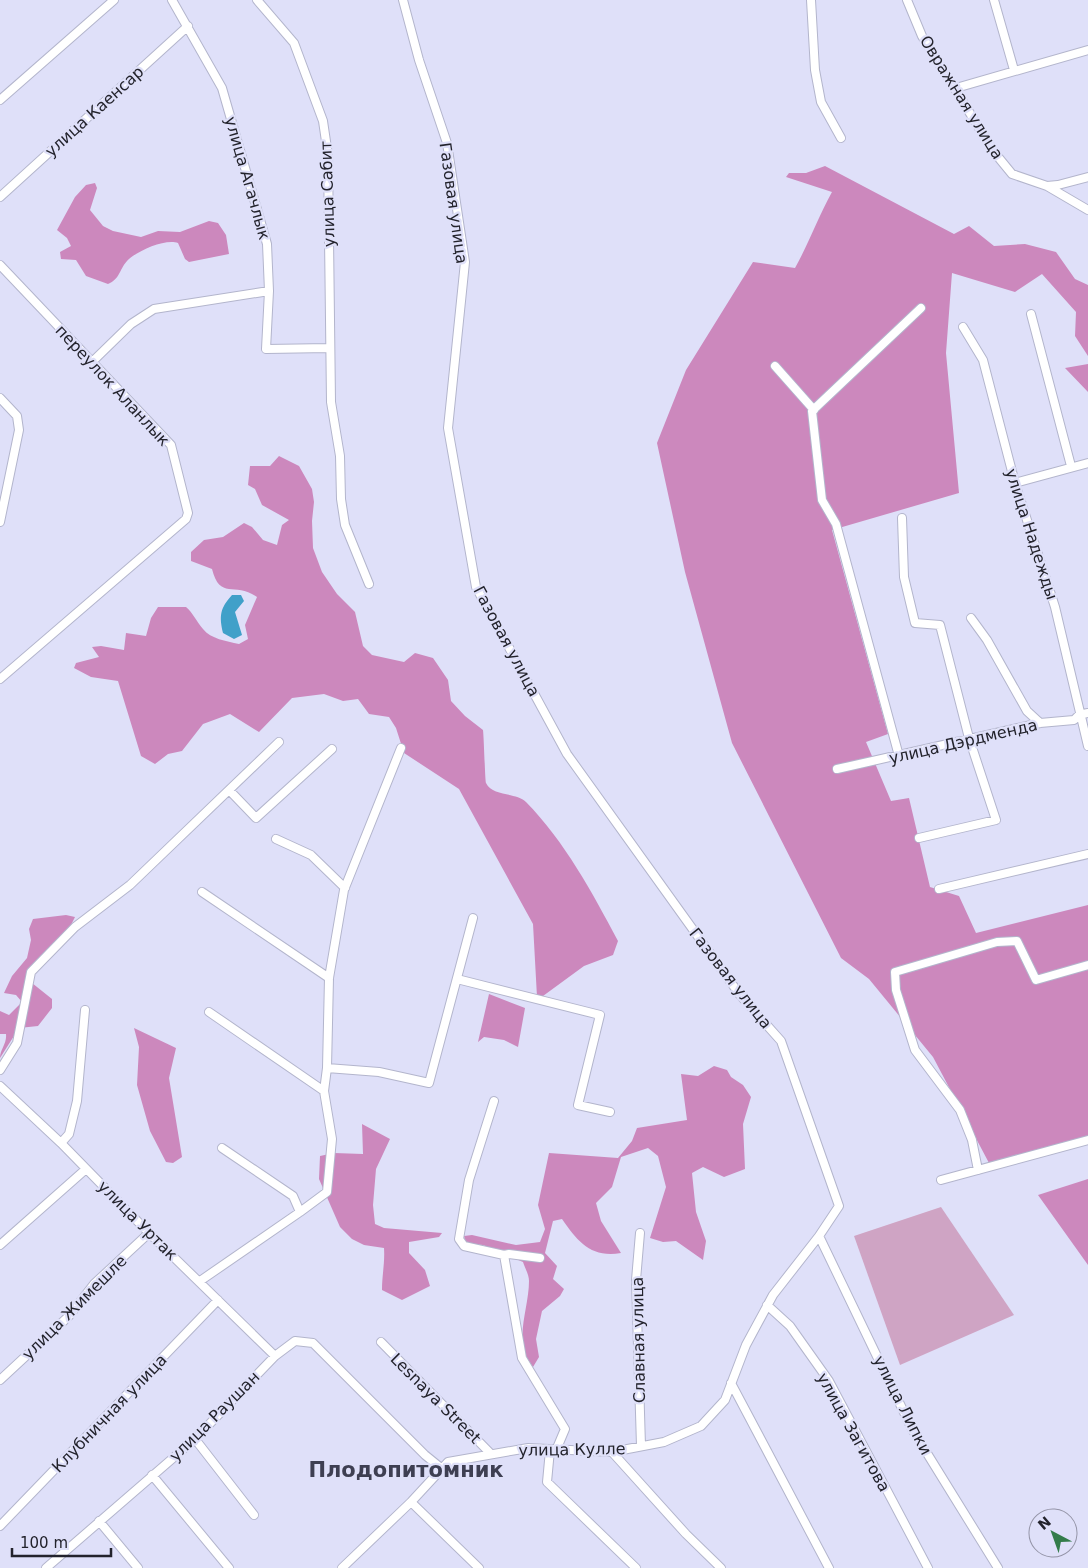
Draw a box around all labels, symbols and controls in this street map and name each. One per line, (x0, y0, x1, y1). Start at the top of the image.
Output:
street label: Овражная улица (916, 32, 1007, 163)
street label: улица Каенсар (41, 62, 148, 161)
street label: улица Агачлык (221, 114, 274, 242)
street label: улица Сабит (316, 140, 339, 248)
street label: Газовая улица (436, 141, 471, 265)
street label: переулок Аланлык (52, 321, 174, 450)
street label: улица Надежды (1001, 466, 1062, 602)
street label: Газовая улица (469, 583, 544, 700)
street label: улица Дэрдменда (887, 715, 1039, 768)
street label: Газовая улица (685, 924, 776, 1032)
street label: улица Уртак (94, 1177, 182, 1264)
street label: улица Жимешле (18, 1251, 131, 1364)
street label: Славная улица (628, 1277, 649, 1403)
street label: Lesnaya Street (387, 1349, 485, 1447)
street label: Клубничная улица (48, 1350, 171, 1476)
street label: улица Липки (869, 1352, 936, 1458)
street label: улица Раушан (165, 1367, 263, 1465)
street label: улица Загитова (813, 1369, 894, 1495)
street label: улица Кулле (518, 1439, 626, 1460)
district label: Плодопитомник (308, 1458, 504, 1482)
north arrow (1028, 1508, 1078, 1558)
text: N (1035, 1513, 1054, 1533)
scale bar (12, 1526, 111, 1558)
text: 100 m (20, 1534, 68, 1552)

